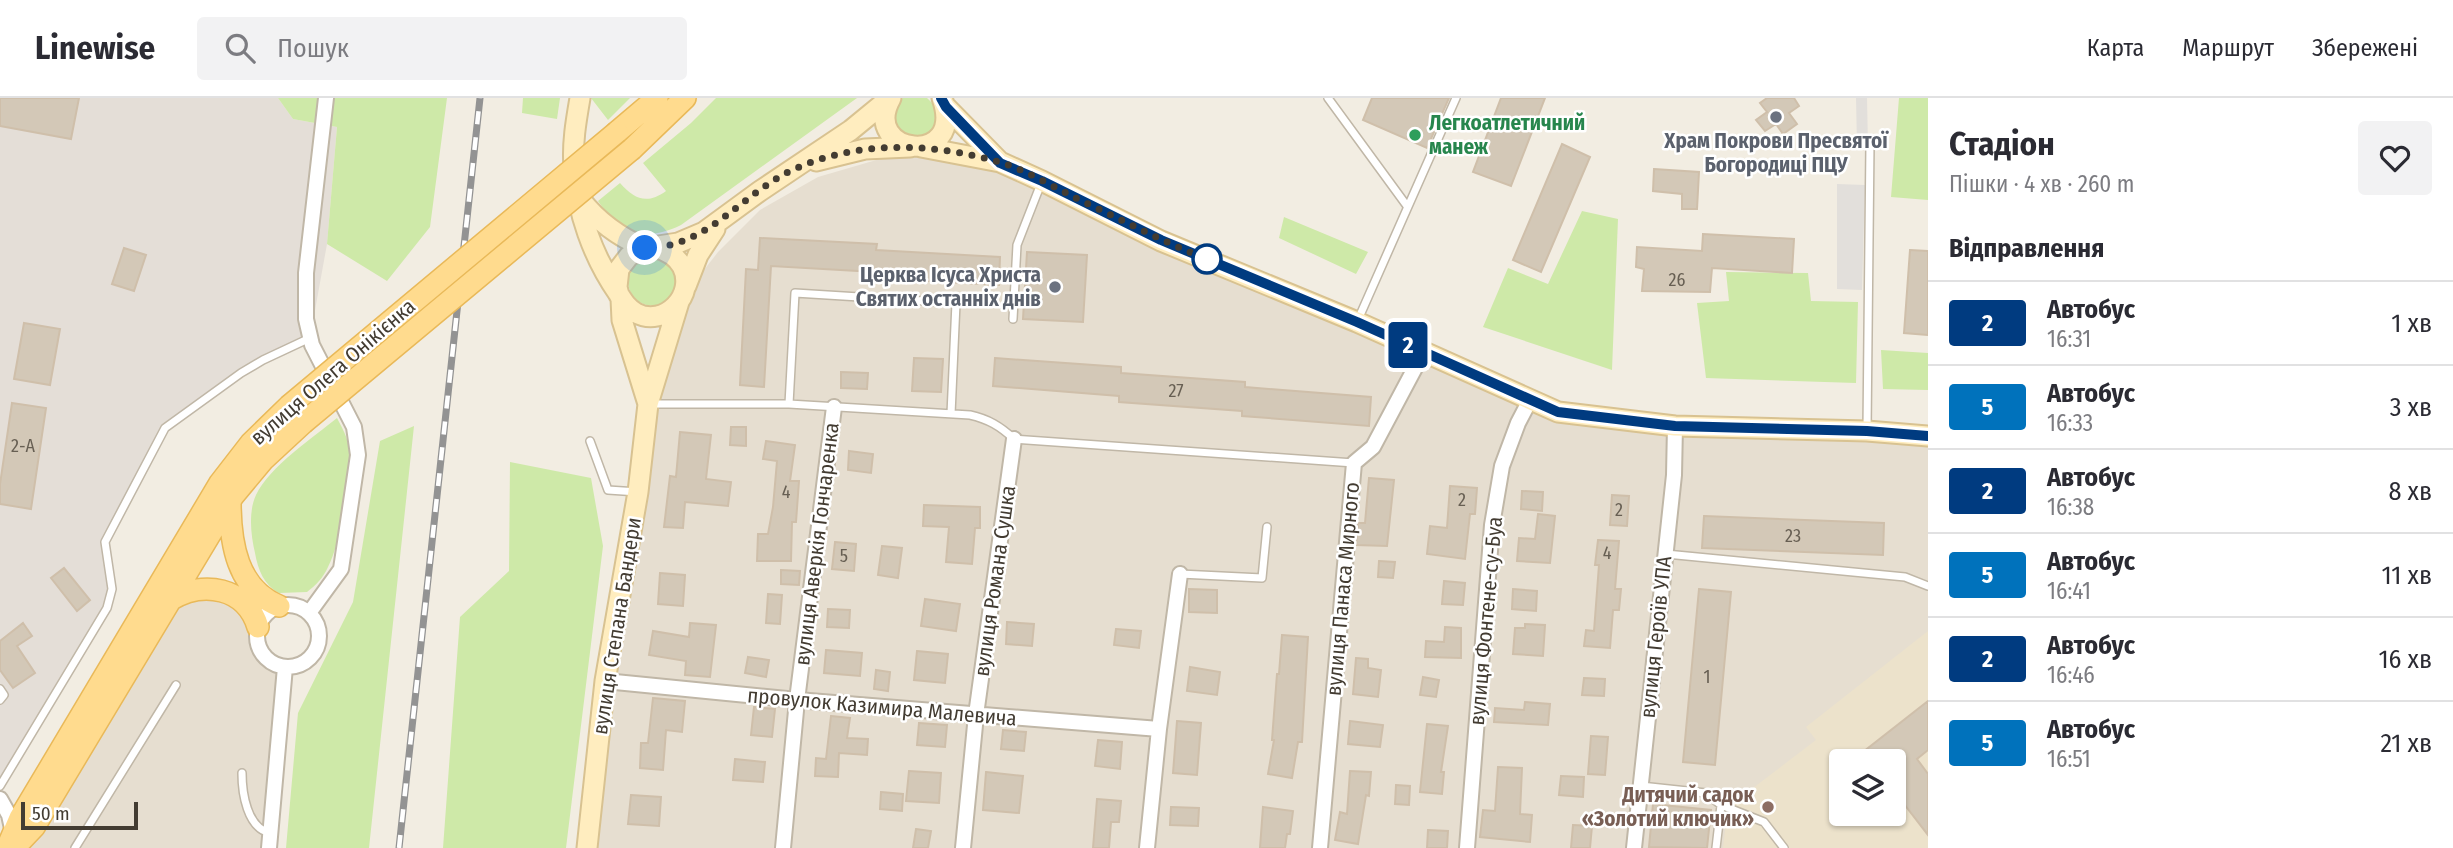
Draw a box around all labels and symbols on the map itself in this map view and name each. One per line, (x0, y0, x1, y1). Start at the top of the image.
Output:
marker: Храм Покрови Пресвятої Богородиці ПЦУ (1768, 109, 1784, 125)
place label: Легкоатлетичний манеж (1429, 110, 1585, 160)
marker: Легкоатлетичний манеж (1407, 127, 1423, 143)
place label: Храм Покрови Пресвятої Богородиці ПЦУ (1663, 128, 1889, 178)
your location (627, 230, 662, 265)
unlabelled marker (1192, 244, 1222, 274)
place label: Церква Ісуса Христа Святих останніх днів (856, 262, 1041, 312)
house number: 26 (1669, 269, 1686, 291)
marker: Церква Ісуса Христа Святих останніх днів (1047, 279, 1063, 295)
street label: вулиця Олега Онікієнка (245, 293, 421, 451)
line badge: 2 (1385, 322, 1431, 368)
house number: 27 (1168, 380, 1184, 402)
street label: вулиця Аверкія Гончаренка (789, 421, 845, 667)
house number: 2-А (11, 435, 35, 457)
house number: 4 (782, 481, 791, 503)
street label: вулиця Панаса Мирного (1321, 481, 1365, 697)
street label: вулиця Романа Сушка (969, 484, 1021, 678)
house number: 2 (1458, 489, 1466, 511)
house number: 2 (1615, 499, 1623, 521)
street label: вулиця Фонтене-су-Буа (1464, 515, 1508, 727)
street label: вулиця Степана Бандери (587, 516, 647, 736)
house number: 23 (1785, 525, 1801, 547)
house number: 4 (1603, 542, 1612, 564)
house number: 5 (840, 545, 848, 567)
street label: вулиця Героїв УПА (1635, 555, 1677, 719)
house number: 1 (1703, 666, 1711, 688)
street label: провулок Казимира Малевича (746, 682, 1018, 732)
place label: Дитячий садок «Золотий ключик» (1582, 782, 1754, 832)
scale bar (21, 799, 138, 831)
marker: Дитячий садок «Золотий ключик» (1760, 799, 1776, 815)

